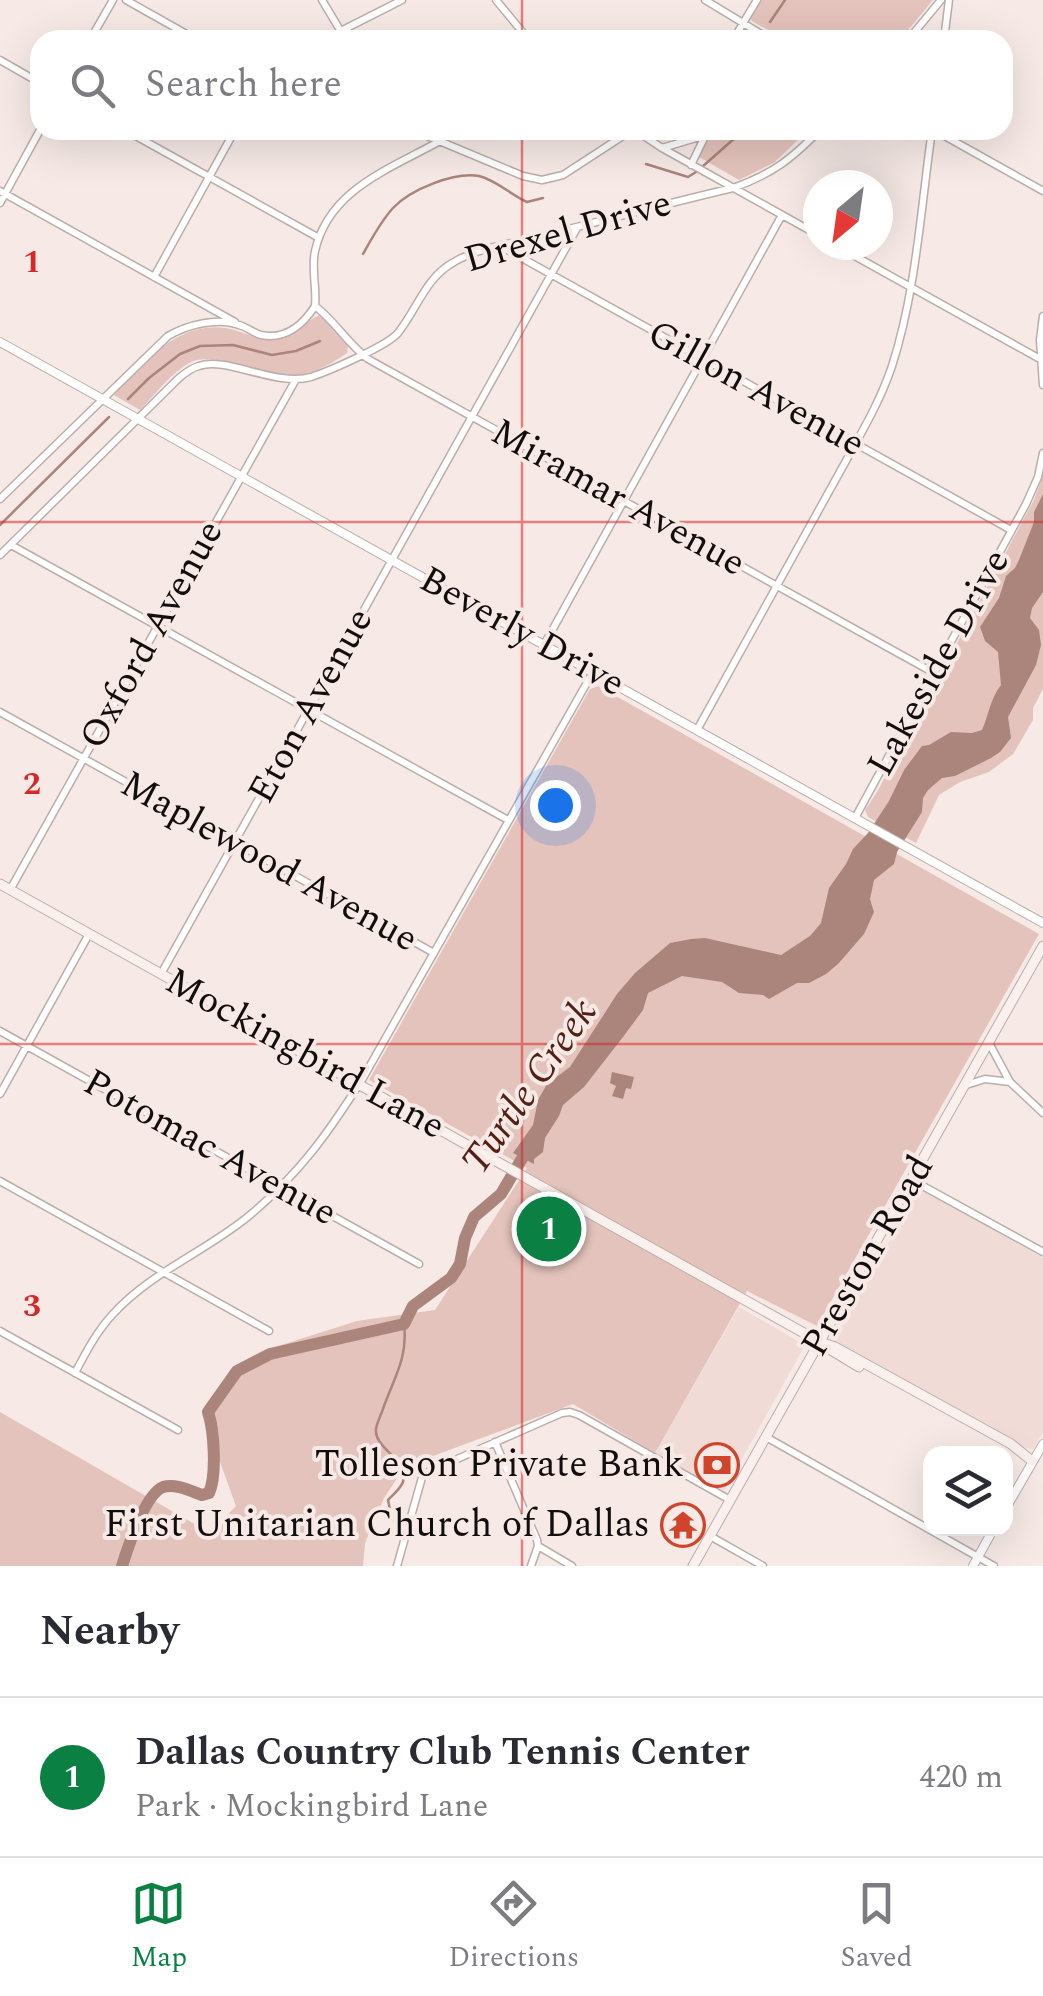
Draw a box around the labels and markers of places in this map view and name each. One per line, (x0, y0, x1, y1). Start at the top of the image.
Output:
pin: 1 (516, 1192, 582, 1266)
place label: Tolleson Private Bank (315, 1436, 684, 1494)
bank icon: Tolleson Private Bank (694, 1442, 740, 1488)
place label: First Unitarian Church of Dallas (104, 1496, 650, 1554)
temple icon: First Unitarian Church of Dallas (660, 1502, 706, 1548)

